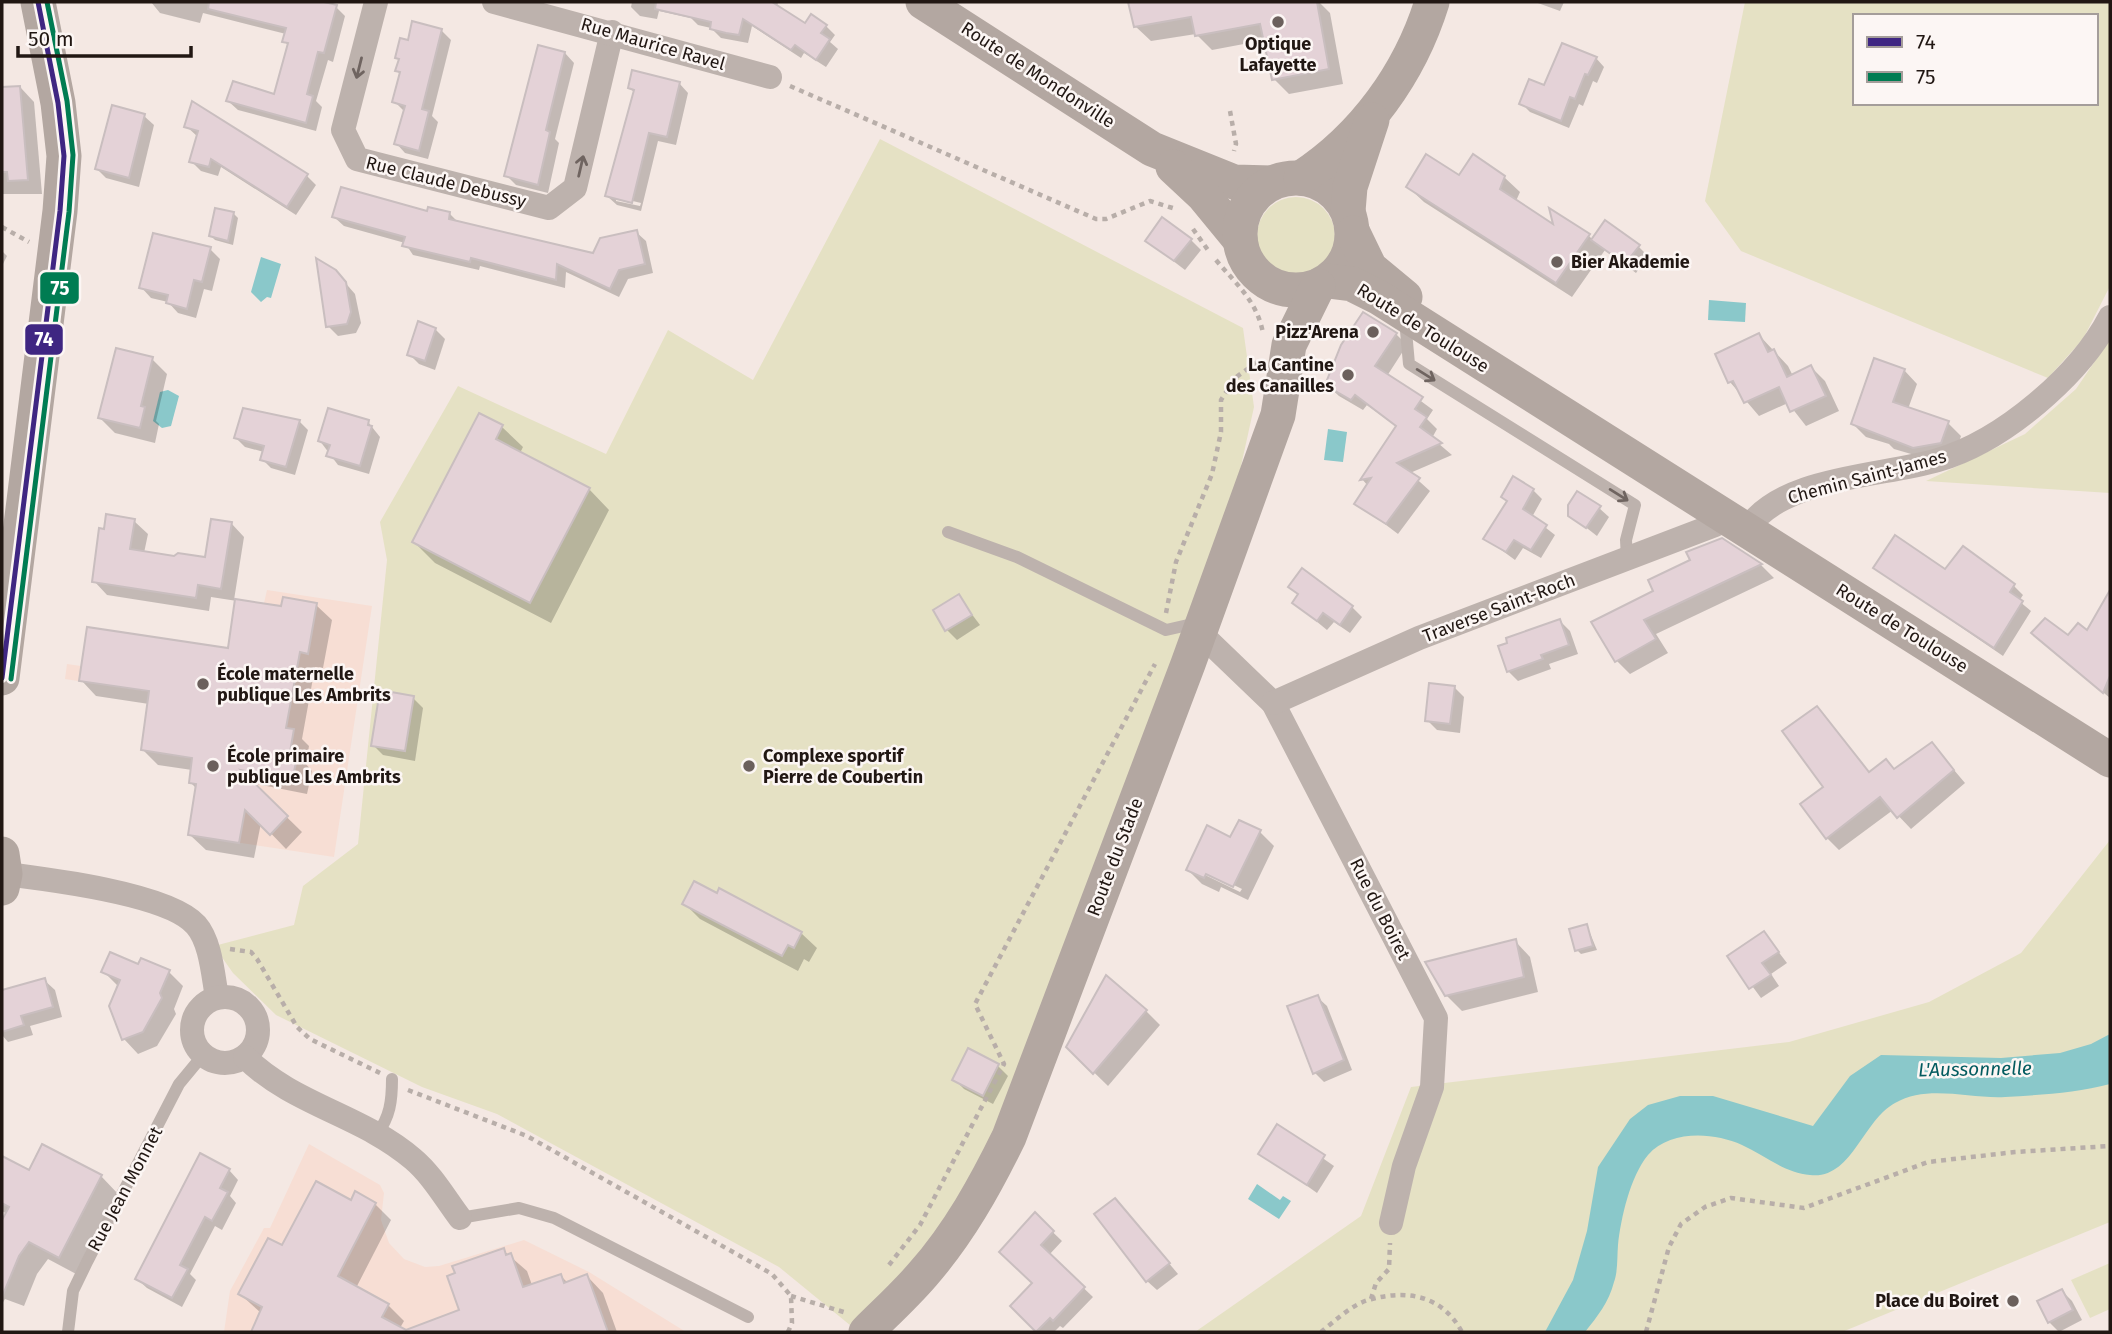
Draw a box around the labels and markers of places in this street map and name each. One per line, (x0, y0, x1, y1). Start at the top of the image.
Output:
marker: Optique Lafayette (1270, 14, 1286, 30)
place label: Optique Lafayette (1239, 33, 1317, 76)
place label: Bier Akademie (1571, 251, 1690, 273)
marker: Bier Akademie (1549, 254, 1565, 270)
place label: Pizz'Arena (1275, 321, 1359, 343)
marker: Pizz'Arena (1365, 324, 1381, 340)
place label: La Cantine des Canailles (1226, 354, 1334, 397)
marker: La Cantine des Canailles (1340, 367, 1356, 383)
place label: École maternelle publique Les Ambrits (217, 662, 391, 706)
marker: École maternelle publique Les Ambrits (195, 676, 211, 692)
place label: École primaire publique Les Ambrits (227, 744, 401, 788)
place label: Complexe sportif Pierre de Coubertin (763, 745, 923, 788)
marker: École primaire publique Les Ambrits (205, 758, 221, 774)
marker: Complexe sportif Pierre de Coubertin (741, 758, 757, 774)
place label: Place du Boiret (1875, 1290, 2000, 1312)
marker: Place du Boiret (2005, 1293, 2021, 1309)

